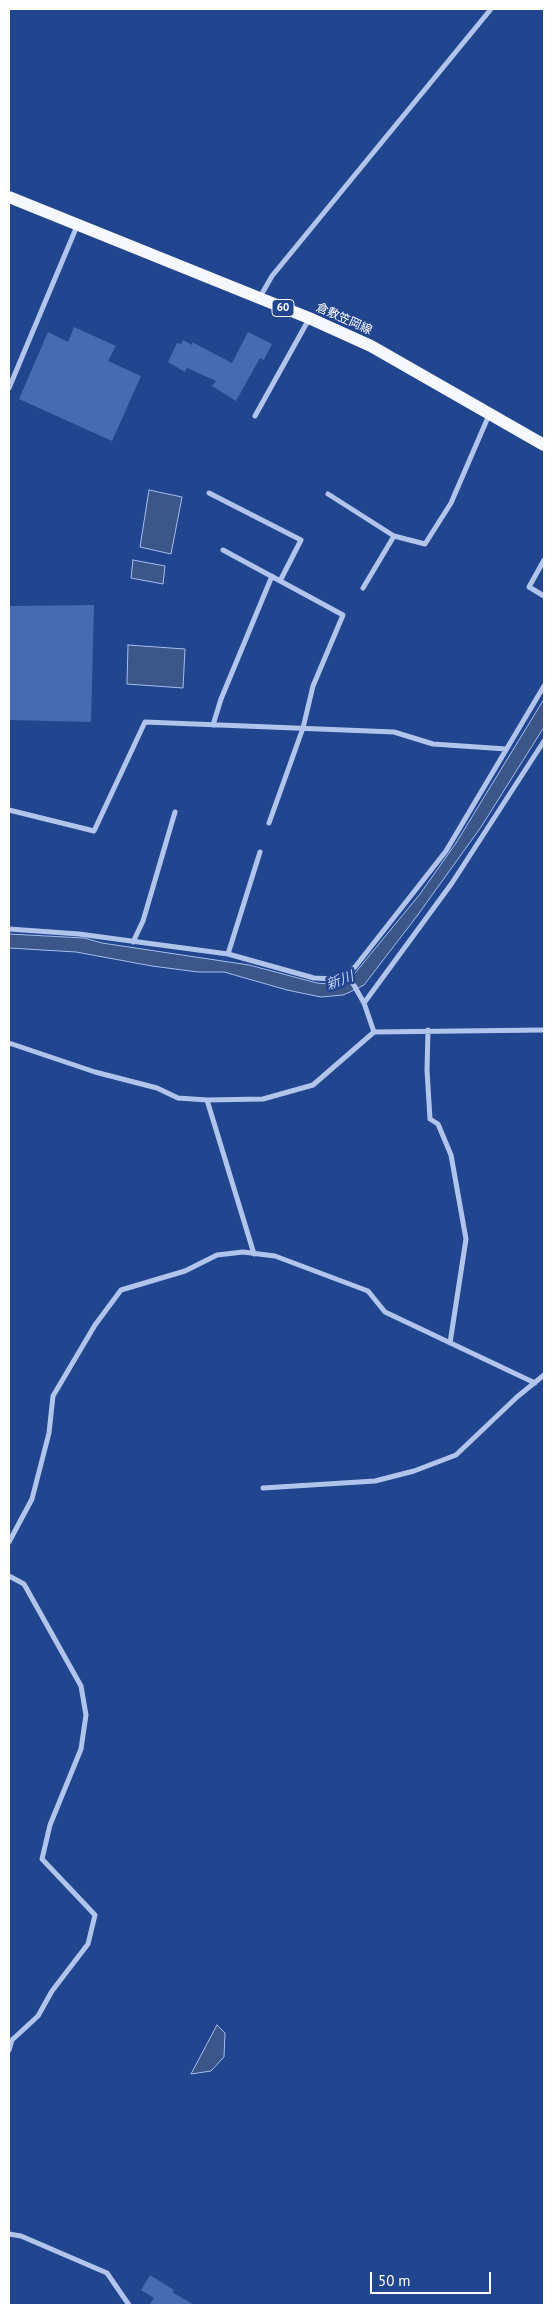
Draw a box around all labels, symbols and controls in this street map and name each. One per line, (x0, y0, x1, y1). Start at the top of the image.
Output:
road number: 60 (272, 300, 294, 316)
street label: 倉敷笠岡線 (314, 300, 374, 338)
water label: 新川 (324, 968, 356, 994)
scale bar (373, 2262, 494, 2294)
text: 50 m (378, 2271, 411, 2290)

